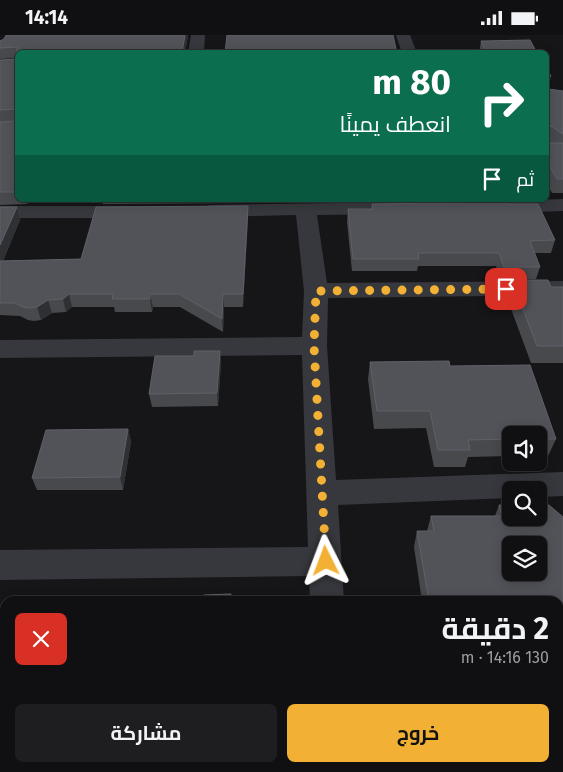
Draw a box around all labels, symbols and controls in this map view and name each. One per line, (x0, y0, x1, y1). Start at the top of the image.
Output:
text: 14:14 (25, 6, 68, 29)
text: 80 m (372, 61, 451, 103)
icon: right (469, 70, 534, 135)
text: انعطف يمينًا (340, 111, 451, 138)
icon: arrive (478, 165, 506, 193)
text: ثم (516, 168, 534, 191)
pin (485, 268, 527, 310)
icon: arrive (492, 275, 520, 303)
map controls (502, 426, 547, 581)
button: sound (502, 426, 547, 471)
button: search (502, 481, 547, 526)
position arrow (299, 534, 351, 586)
button: layers (502, 536, 547, 581)
text: 2 دقيقة (442, 611, 549, 647)
button: close (15, 613, 67, 665)
text: 130 m · 14:16 (461, 648, 549, 667)
button: مشاركة (15, 704, 277, 762)
button: خروج (287, 704, 549, 762)

